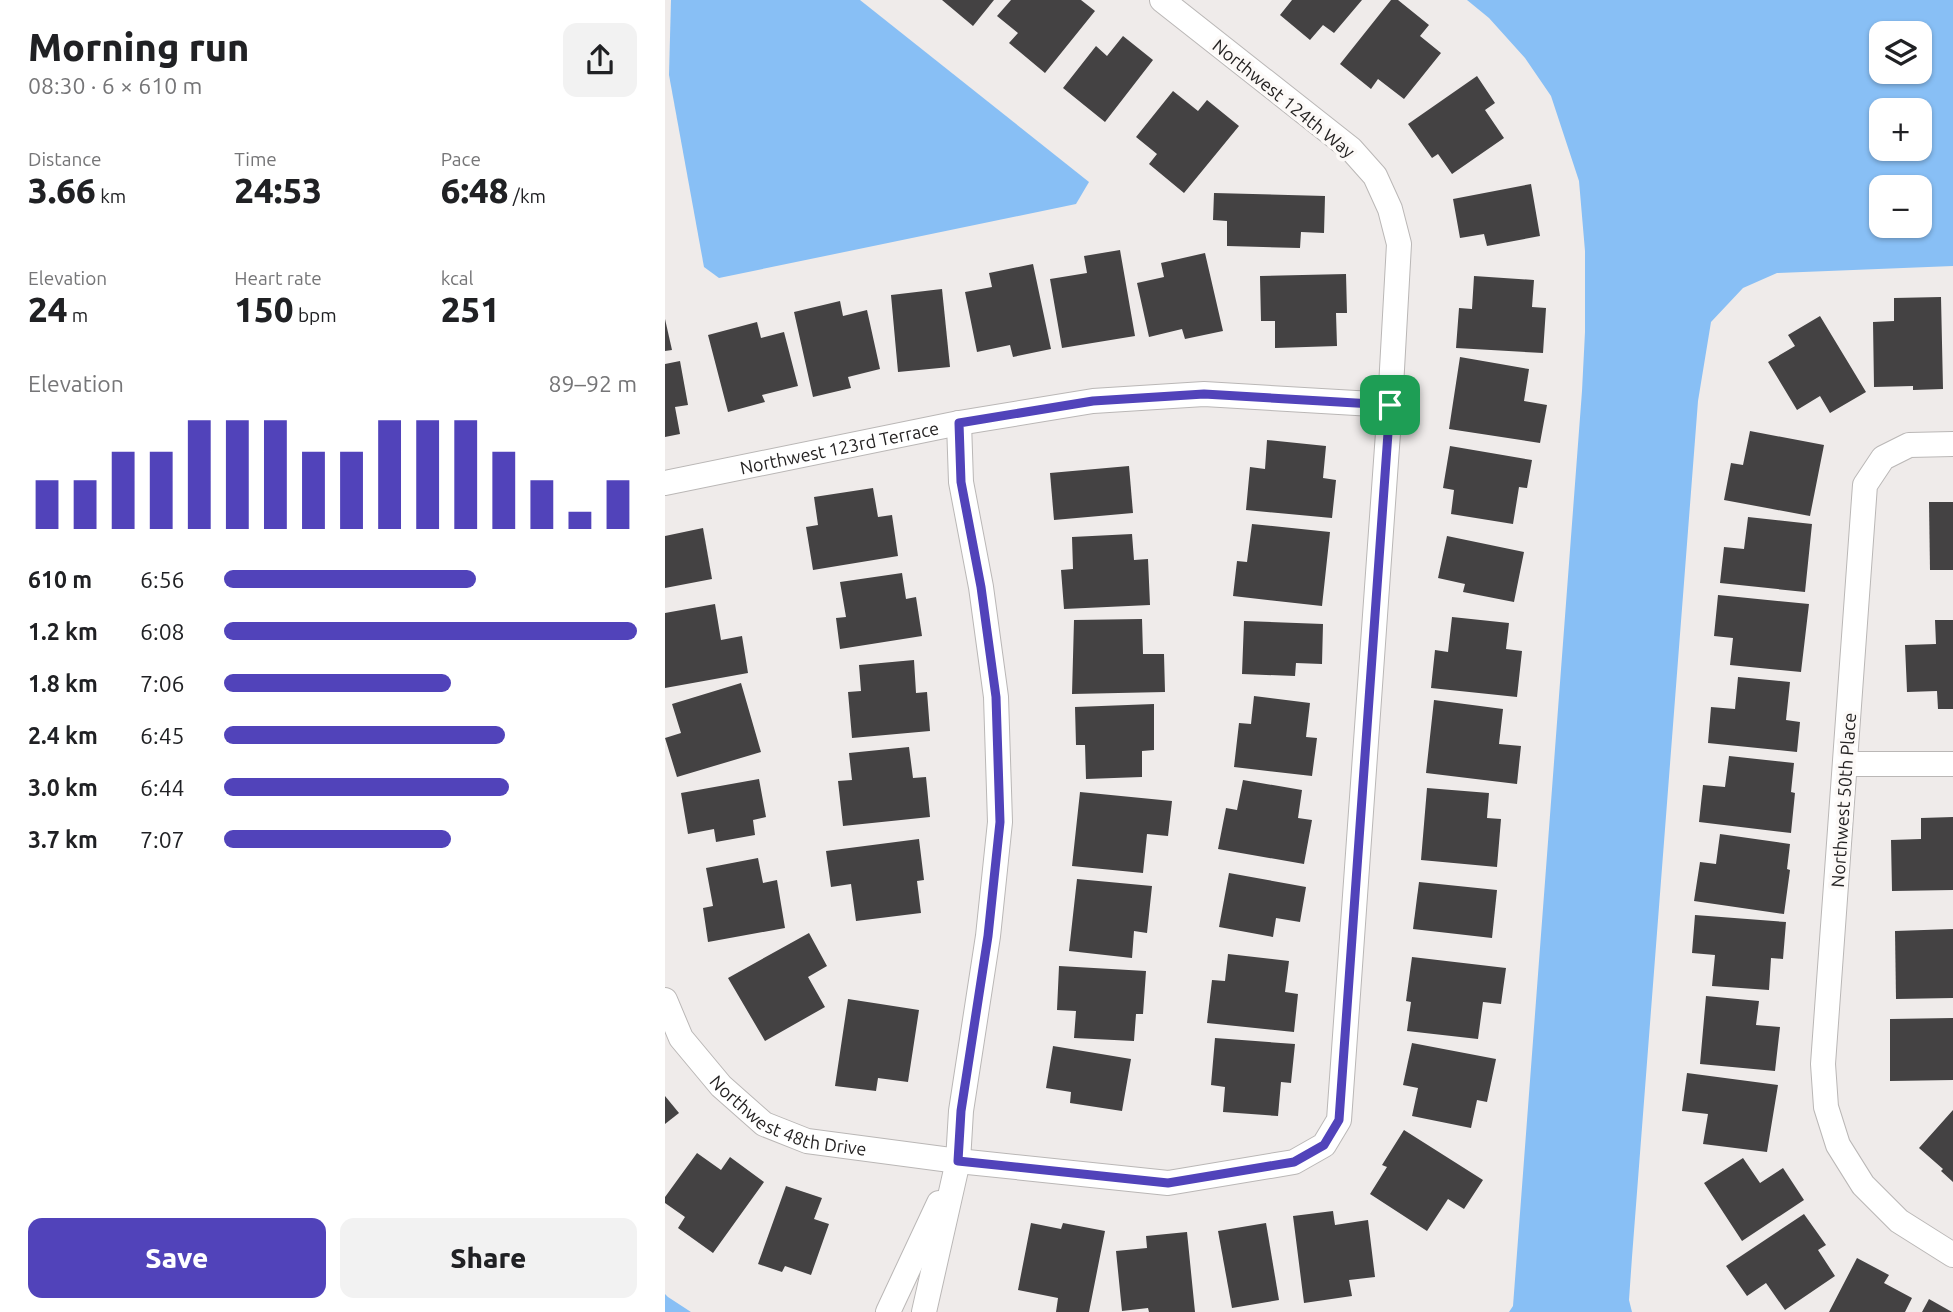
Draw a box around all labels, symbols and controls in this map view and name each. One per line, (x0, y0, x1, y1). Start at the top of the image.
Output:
map controls (1869, 21, 1932, 238)
button: layers (1869, 21, 1932, 84)
button: share (563, 23, 637, 97)
text: Morning run (28, 26, 249, 68)
street label: Northwest 124th Way (1209, 35, 1359, 162)
text: 08:30 · 6 × 610 m (28, 73, 202, 98)
button: + (1869, 98, 1932, 161)
text: Distance (28, 148, 102, 170)
text: Time (234, 148, 277, 170)
text: Pace (441, 148, 481, 170)
text: 3.66 (28, 170, 96, 210)
text: 24:53 (234, 170, 322, 210)
text: 6:48 (441, 170, 509, 210)
button: − (1869, 175, 1932, 238)
text: km (96, 185, 126, 207)
text: /km (509, 185, 546, 207)
text: Elevation (28, 267, 107, 289)
text: Heart rate (234, 267, 322, 289)
text: kcal (441, 267, 473, 289)
text: 24 (28, 289, 67, 329)
text: 150 (234, 289, 294, 329)
text: 251 (441, 289, 500, 329)
text: m (67, 304, 88, 326)
text: bpm (294, 304, 337, 326)
text: Elevation (28, 371, 124, 396)
text: 89–92 m (549, 371, 637, 396)
pin (1360, 375, 1420, 435)
icon: arrive (1371, 386, 1409, 424)
street label: Northwest 123rd Terrace (738, 417, 941, 477)
text: 610 m (28, 567, 92, 592)
text: 6:56 (140, 567, 185, 592)
text: 1.2 km (28, 619, 98, 644)
text: 6:08 (140, 619, 185, 644)
text: 1.8 km (28, 671, 98, 696)
text: 7:06 (140, 671, 185, 696)
street label: Northwest 50th Place (1827, 712, 1859, 888)
text: 2.4 km (28, 723, 98, 748)
text: 6:45 (140, 723, 185, 748)
text: 3.0 km (28, 775, 98, 800)
text: 6:44 (140, 775, 185, 800)
text: 3.7 km (28, 827, 98, 852)
text: 7:07 (140, 827, 185, 852)
street label: Northwest 48th Drive (706, 1071, 868, 1159)
button: Save (28, 1218, 326, 1298)
button: Share (340, 1218, 637, 1298)

